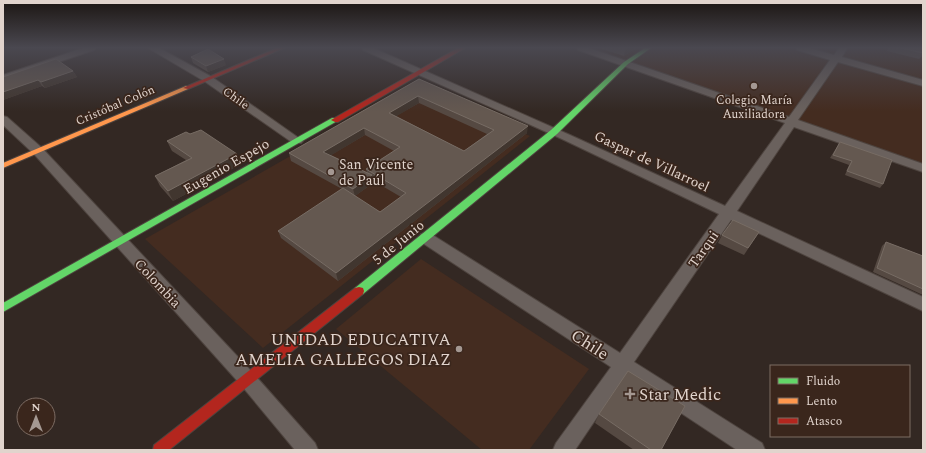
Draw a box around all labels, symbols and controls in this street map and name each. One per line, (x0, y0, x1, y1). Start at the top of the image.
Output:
street label: Cristóbal Colón (73, 80, 158, 131)
marker: Colegio María Auxiliadora (749, 81, 759, 91)
street label: Chile (218, 82, 253, 115)
place label: Colegio María Auxiliadora (716, 91, 792, 124)
street label: Gaspar de Villarroel (591, 125, 713, 197)
street label: Eugenio Espejo (179, 133, 273, 200)
place label: San Vicente de Paúl (339, 154, 414, 191)
marker: San Vicente de Paúl (326, 167, 336, 177)
street label: 5 de Junio (368, 215, 429, 270)
street label: Tarqui (683, 226, 724, 272)
street label: Colombia (129, 254, 186, 313)
street label: Chile (565, 323, 614, 367)
place label: UNIDAD EDUCATIVA AMELIA GALLEGOS DIAZ (235, 327, 451, 373)
marker: UNIDAD EDUCATIVA AMELIA GALLEGOS DIAZ (454, 344, 464, 354)
legend (770, 365, 910, 437)
text: Fluido (806, 372, 840, 391)
place label: Star Medic (639, 382, 721, 408)
marker: Star Medic (624, 388, 636, 400)
text: Lento (806, 392, 837, 411)
north arrow (16, 397, 56, 437)
text: N (32, 399, 41, 416)
text: Atasco (806, 412, 842, 431)

